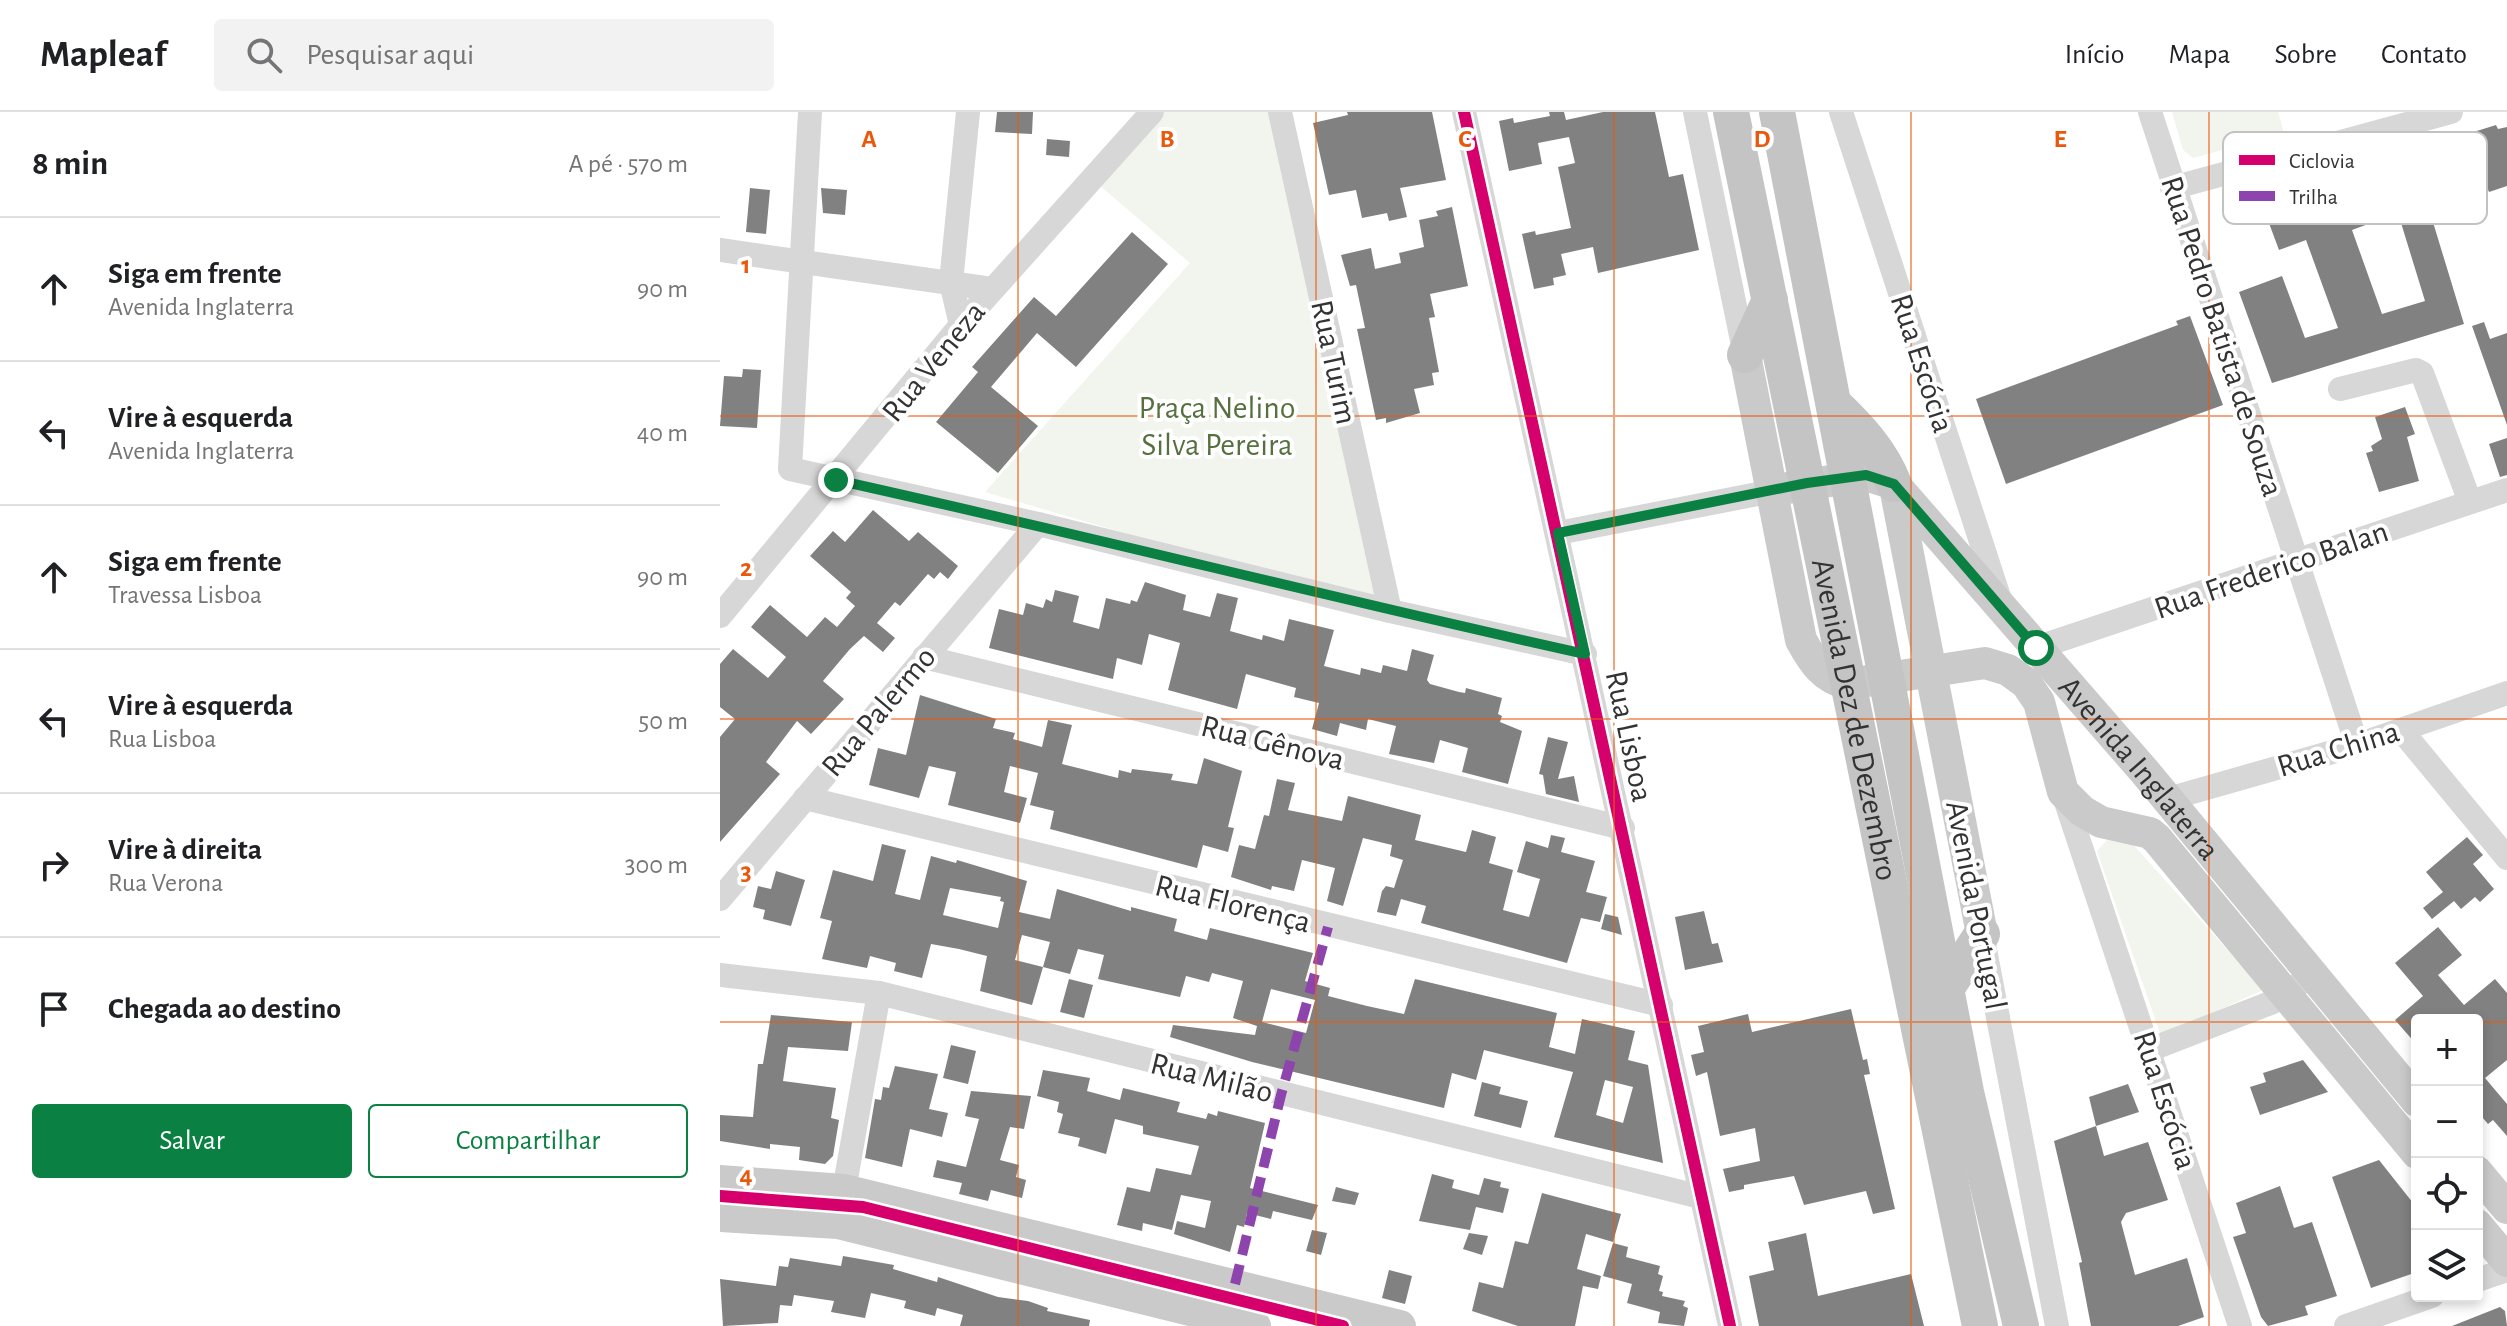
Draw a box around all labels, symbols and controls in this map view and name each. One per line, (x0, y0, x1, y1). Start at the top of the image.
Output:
search box (214, 19, 774, 91)
icon: search (242, 33, 286, 77)
text: Mapleaf (40, 36, 166, 74)
text: Pesquisar aqui (306, 40, 474, 70)
text: Início (2065, 41, 2125, 69)
text: Mapa (2169, 41, 2230, 69)
text: Sobre (2274, 41, 2337, 69)
text: Contato (2381, 41, 2467, 69)
text: A (861, 126, 877, 152)
text: B (1159, 126, 1175, 152)
text: C (1458, 126, 1472, 152)
text: D (1753, 126, 1771, 152)
text: E (2053, 126, 2067, 152)
legend (2223, 132, 2487, 224)
text: 8 min (32, 147, 108, 181)
text: Ciclovia (2289, 150, 2355, 172)
text: A pé · 570 m (568, 151, 688, 177)
street label: Rua Pedro Batista de Souza (2155, 172, 2289, 500)
text: Trilha (2289, 186, 2338, 208)
text: 1 (741, 252, 751, 278)
text: Siga em frente (108, 259, 282, 289)
icon: ahead (32, 267, 76, 311)
text: 90 m (637, 276, 688, 302)
street label: Rua Escócia (1885, 290, 1959, 437)
text: Avenida Inglaterra (108, 294, 294, 320)
street label: Rua Veneza (876, 296, 992, 428)
street label: Rua Turim (1305, 297, 1363, 427)
park label: Praça Nelino Silva Pereira (1139, 392, 1295, 461)
text: Vire à esquerda (108, 403, 293, 433)
icon: left (32, 411, 76, 455)
text: 40 m (637, 420, 688, 446)
text: Avenida Inglaterra (108, 438, 294, 464)
route end (818, 462, 854, 498)
street label: Rua Frederico Balan (2150, 515, 2392, 625)
text: Siga em frente (108, 547, 282, 577)
icon: ahead (32, 555, 76, 599)
text: 2 (740, 555, 752, 581)
street label: Avenida Dez de Dezembro (1806, 556, 1903, 883)
text: 90 m (637, 564, 688, 590)
text: Travessa Lisboa (108, 582, 262, 608)
route start (2018, 630, 2054, 666)
street label: Rua Palermo (816, 641, 942, 783)
street label: Rua Lisboa (1600, 668, 1659, 805)
street label: Avenida Inglaterra (2052, 671, 2225, 866)
text: Vire à esquerda (108, 691, 293, 721)
icon: left (32, 699, 76, 743)
text: 50 m (638, 708, 688, 734)
street label: Rua Gênova (1198, 710, 1348, 776)
street label: Rua China (2273, 715, 2403, 783)
text: Rua Lisboa (108, 726, 216, 752)
street label: Avenida Portugal (1940, 798, 2012, 1012)
text: Vire à direita (108, 835, 262, 865)
icon: right (32, 843, 76, 887)
text: 300 m (625, 852, 688, 878)
text: 3 (740, 859, 752, 885)
street label: Rua Florença (1152, 869, 1314, 939)
text: Rua Verona (108, 870, 223, 896)
icon: arrive (32, 987, 76, 1031)
text: Chegada ao destino (108, 994, 341, 1024)
map controls (2411, 1014, 2483, 1302)
button: + (2411, 1014, 2483, 1086)
street label: Rua Escócia (2128, 1027, 2202, 1174)
street label: Rua Milão (1147, 1047, 1276, 1109)
button: − (2411, 1086, 2483, 1158)
button: Salvar (32, 1104, 352, 1178)
button: Compartilhar (368, 1104, 688, 1178)
button: locate (2411, 1158, 2483, 1230)
text: 4 (739, 1162, 753, 1188)
button: layers (2411, 1230, 2483, 1302)

